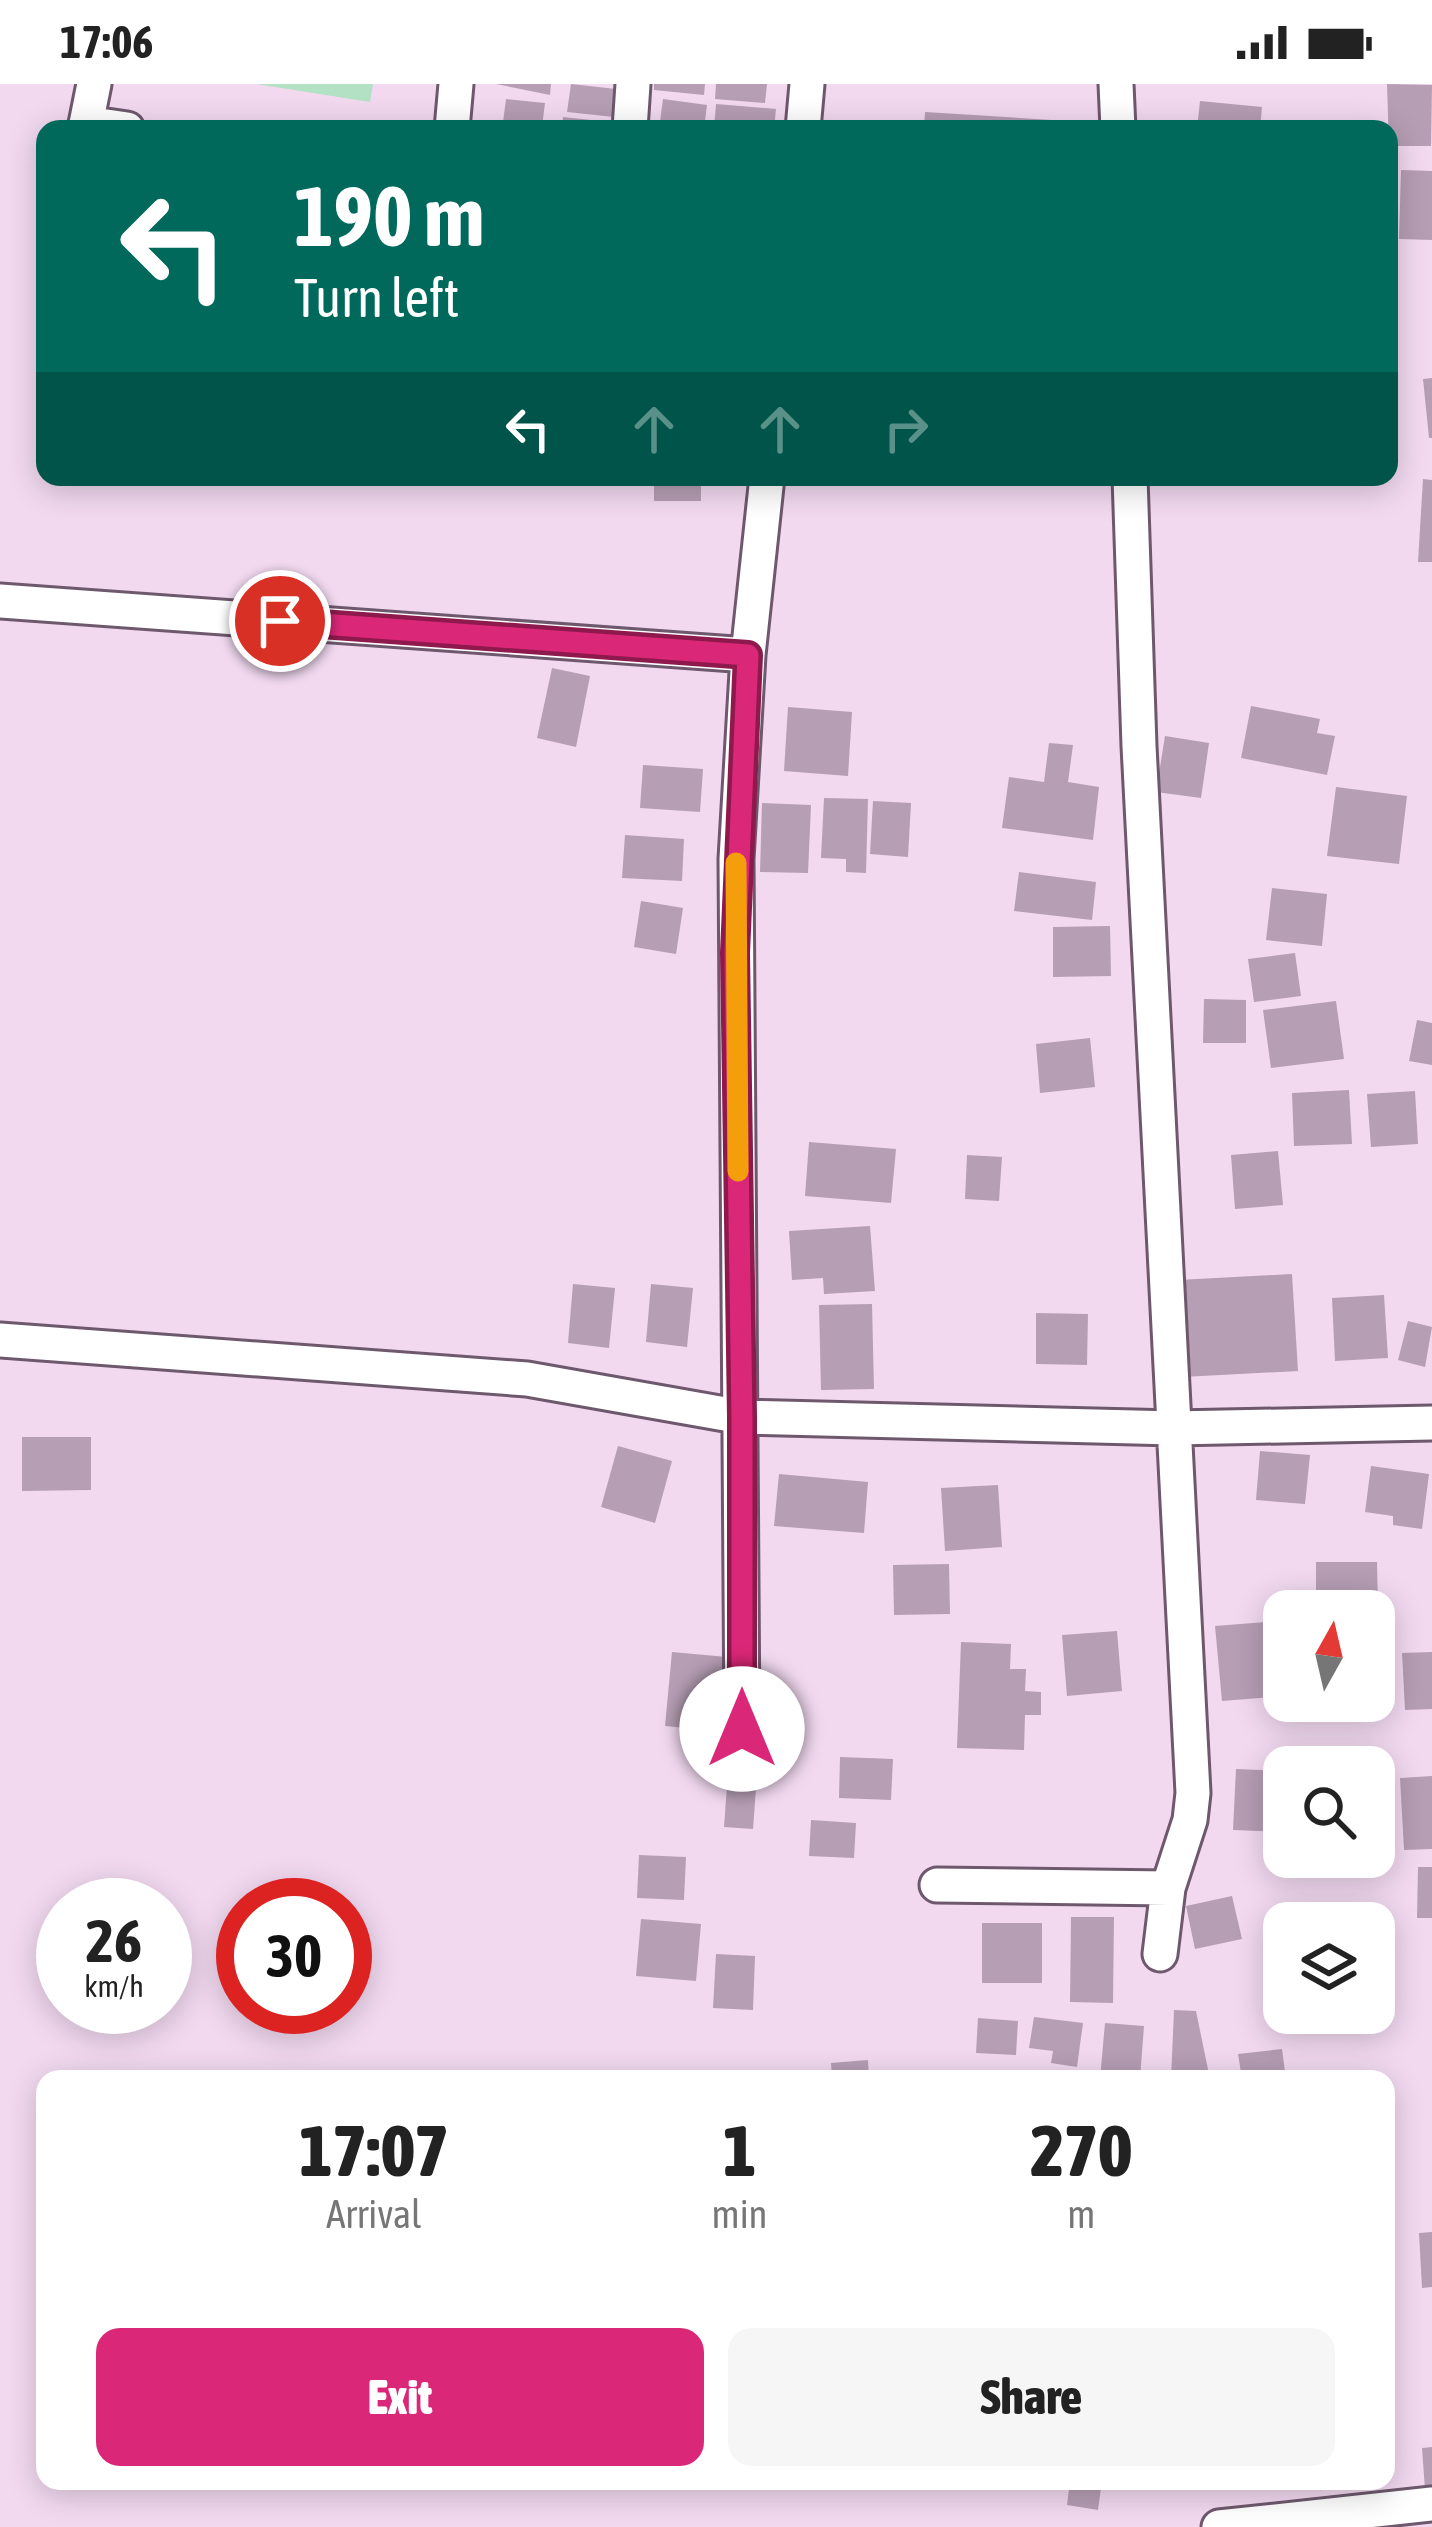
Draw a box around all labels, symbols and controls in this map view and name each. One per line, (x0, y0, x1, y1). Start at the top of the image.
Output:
text: 17:06 (60, 16, 154, 68)
icon: left (96, 168, 252, 324)
text: 190 m (294, 168, 484, 264)
text: Turn left (294, 267, 459, 328)
icon: left (495, 396, 561, 462)
icon: ahead (621, 396, 687, 462)
icon: ahead (747, 396, 813, 462)
icon: right (873, 396, 939, 462)
pin (229, 570, 331, 672)
icon: arrive (247, 588, 313, 654)
north arrow (1263, 1590, 1395, 1722)
map controls (1263, 1590, 1395, 2034)
position arrow (679, 1666, 805, 1792)
button: search (1263, 1746, 1395, 1878)
speed limit sign: 30 (216, 1878, 372, 2034)
button: layers (1263, 1902, 1395, 2034)
text: 26 (86, 1906, 142, 1975)
text: km/h (84, 1969, 144, 2003)
text: 17:07 (299, 2109, 449, 2191)
text: 1 (723, 2109, 756, 2191)
text: 270 (1031, 2109, 1132, 2191)
text: Arrival (326, 2192, 421, 2236)
text: min (712, 2192, 768, 2236)
text: m (1067, 2192, 1095, 2236)
button: Exit (96, 2328, 704, 2466)
button: Share (728, 2328, 1335, 2466)

